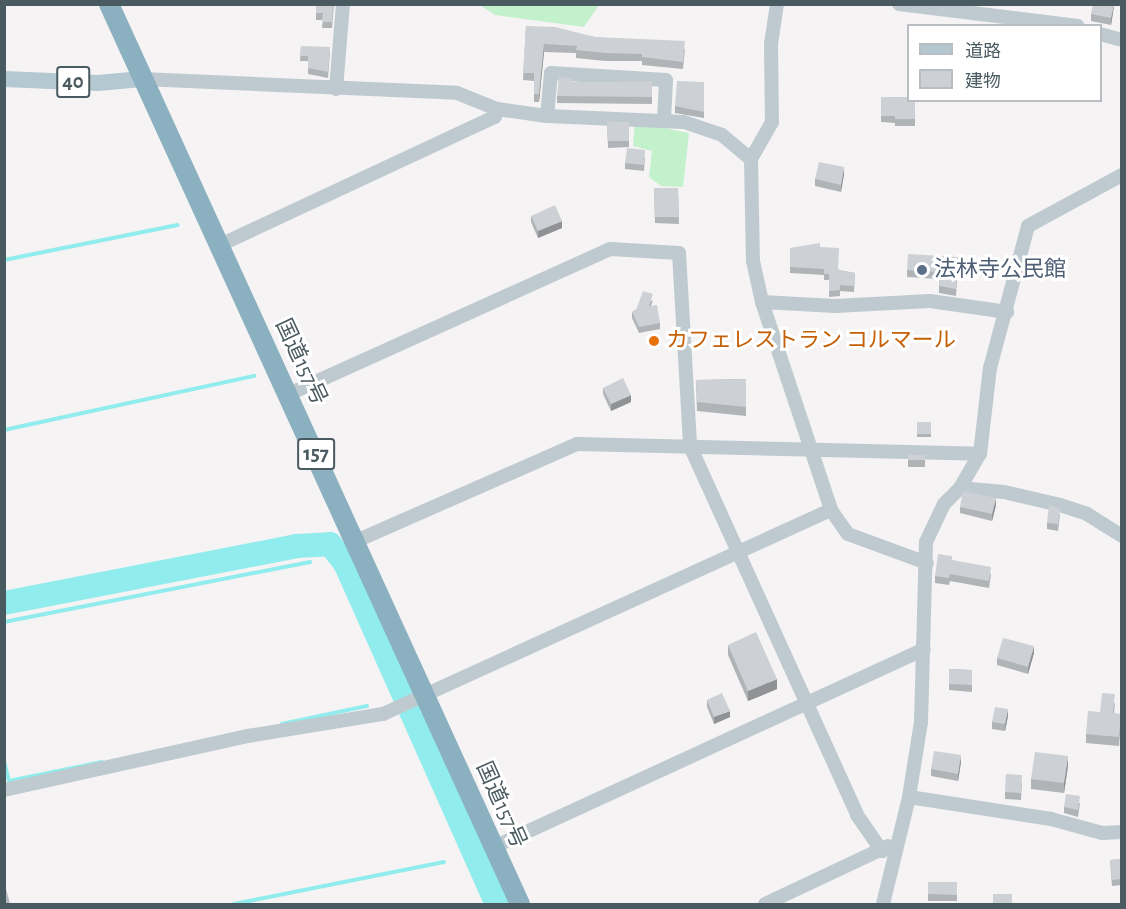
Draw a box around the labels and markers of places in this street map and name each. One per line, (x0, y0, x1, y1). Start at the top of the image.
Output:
place label: 法林寺公民館 (934, 257, 1066, 283)
marker: 法林寺公民館 (915, 263, 929, 277)
place label: カフェレストラン コルマール (666, 328, 956, 354)
marker: カフェレストラン コルマール (647, 334, 661, 348)

